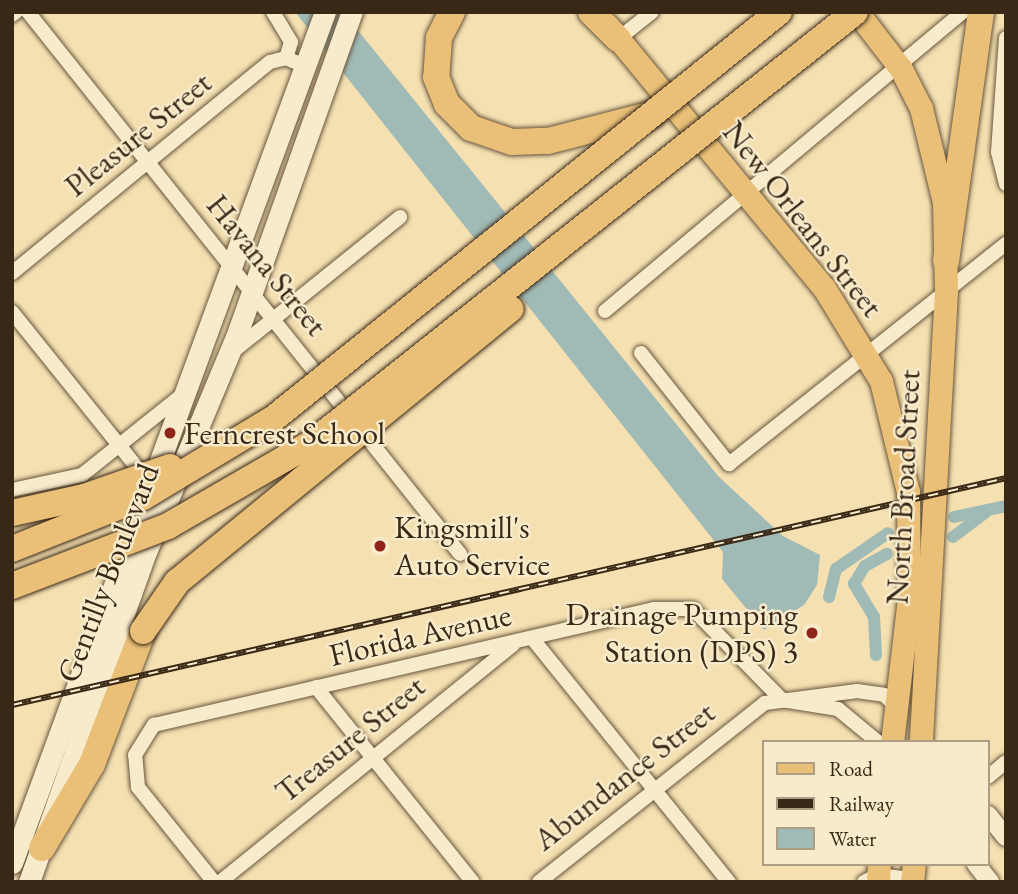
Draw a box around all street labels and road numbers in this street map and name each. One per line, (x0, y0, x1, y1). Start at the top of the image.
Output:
street label: Pleasure Street (57, 63, 219, 205)
street label: New Orleans Street (715, 113, 891, 325)
street label: Havana Street (198, 187, 336, 343)
street label: North Broad Street (878, 369, 928, 605)
street label: Gentilly Boulevard (49, 458, 167, 688)
street label: Florida Avenue (325, 595, 515, 675)
street label: Treasure Street (267, 667, 433, 811)
street label: Abundance Street (526, 693, 722, 859)

